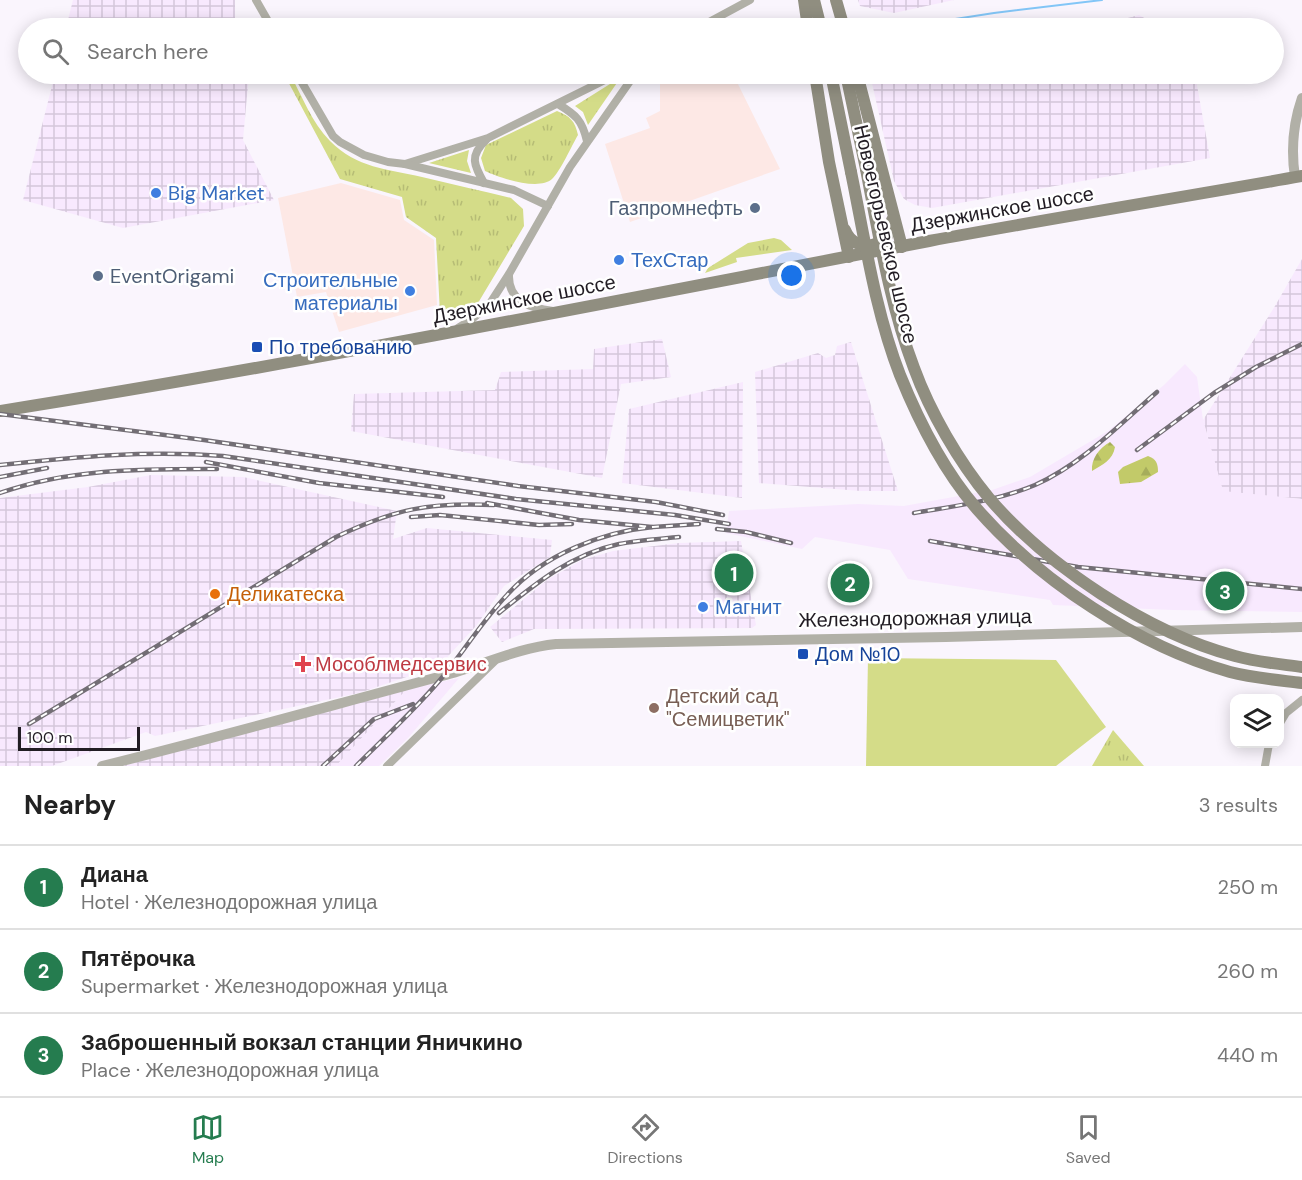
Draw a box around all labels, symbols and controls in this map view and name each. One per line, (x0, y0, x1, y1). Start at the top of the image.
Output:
search box (18, 18, 1284, 84)
icon: search (39, 35, 72, 68)
text: Search here (87, 37, 208, 66)
street label: Новоегорьевское шоссе (848, 122, 924, 346)
place label: Big Market (168, 180, 265, 206)
street label: Дзержинское шоссе (908, 180, 1096, 238)
marker: Big Market (149, 186, 163, 200)
place label: Газпромнефть (609, 195, 743, 221)
marker: Газпромнефть (748, 201, 762, 215)
place label: ТехСтар (631, 247, 708, 273)
marker: ТехСтар (612, 253, 626, 267)
your location (777, 261, 806, 290)
place label: EventOrigami (110, 263, 234, 289)
place label: Строительные материалы (263, 267, 398, 316)
marker: EventOrigami (91, 269, 105, 283)
street label: Дзержинское шоссе (430, 269, 618, 329)
marker: Строительные материалы (403, 284, 417, 298)
place label: По требованию (269, 334, 412, 360)
marker: По требованию (250, 340, 264, 354)
pin: 1 (714, 550, 754, 596)
pin: 2 (830, 560, 870, 606)
pin: 3 (1206, 568, 1244, 614)
place label: Деликатеска (227, 581, 345, 607)
marker: Деликатеска (208, 587, 222, 601)
place label: Магнит (715, 594, 782, 620)
marker: Магнит (696, 600, 710, 614)
street label: Железнодорожная улица (798, 603, 1033, 633)
place label: Дом №10 (815, 641, 900, 667)
marker: Дом №10 (796, 647, 810, 661)
place label: Мособлмедсервис (315, 651, 487, 677)
marker: Мособлмедсервис (296, 657, 310, 671)
place label: Детский сад "Семицветик" (666, 683, 790, 732)
map controls (1230, 694, 1284, 748)
button: layers (1230, 694, 1284, 748)
marker: Детский сад "Семицветик" (647, 701, 661, 715)
scale bar (18, 724, 140, 752)
text: 100 m (27, 727, 72, 748)
text: Nearby (24, 788, 116, 822)
text: 3 results (1199, 792, 1278, 818)
text: Диана (81, 860, 148, 889)
text: 1 (40, 874, 47, 900)
text: 250 m (1217, 874, 1278, 900)
text: Hotel · Железнодорожная улица (81, 889, 378, 915)
text: Пятёрочка (81, 944, 195, 973)
text: 2 (38, 958, 49, 984)
text: 260 m (1217, 958, 1278, 984)
text: Supermarket · Железнодорожная улица (81, 973, 448, 999)
text: Заброшенный вокзал станции Яничкино (81, 1028, 523, 1057)
text: 3 (37, 1042, 50, 1068)
text: 440 m (1217, 1042, 1278, 1068)
text: Place · Железнодорожная улица (81, 1057, 379, 1083)
tab: Map (191, 1111, 224, 1168)
tab: Directions (607, 1111, 683, 1168)
tab: Saved (1066, 1111, 1111, 1168)

